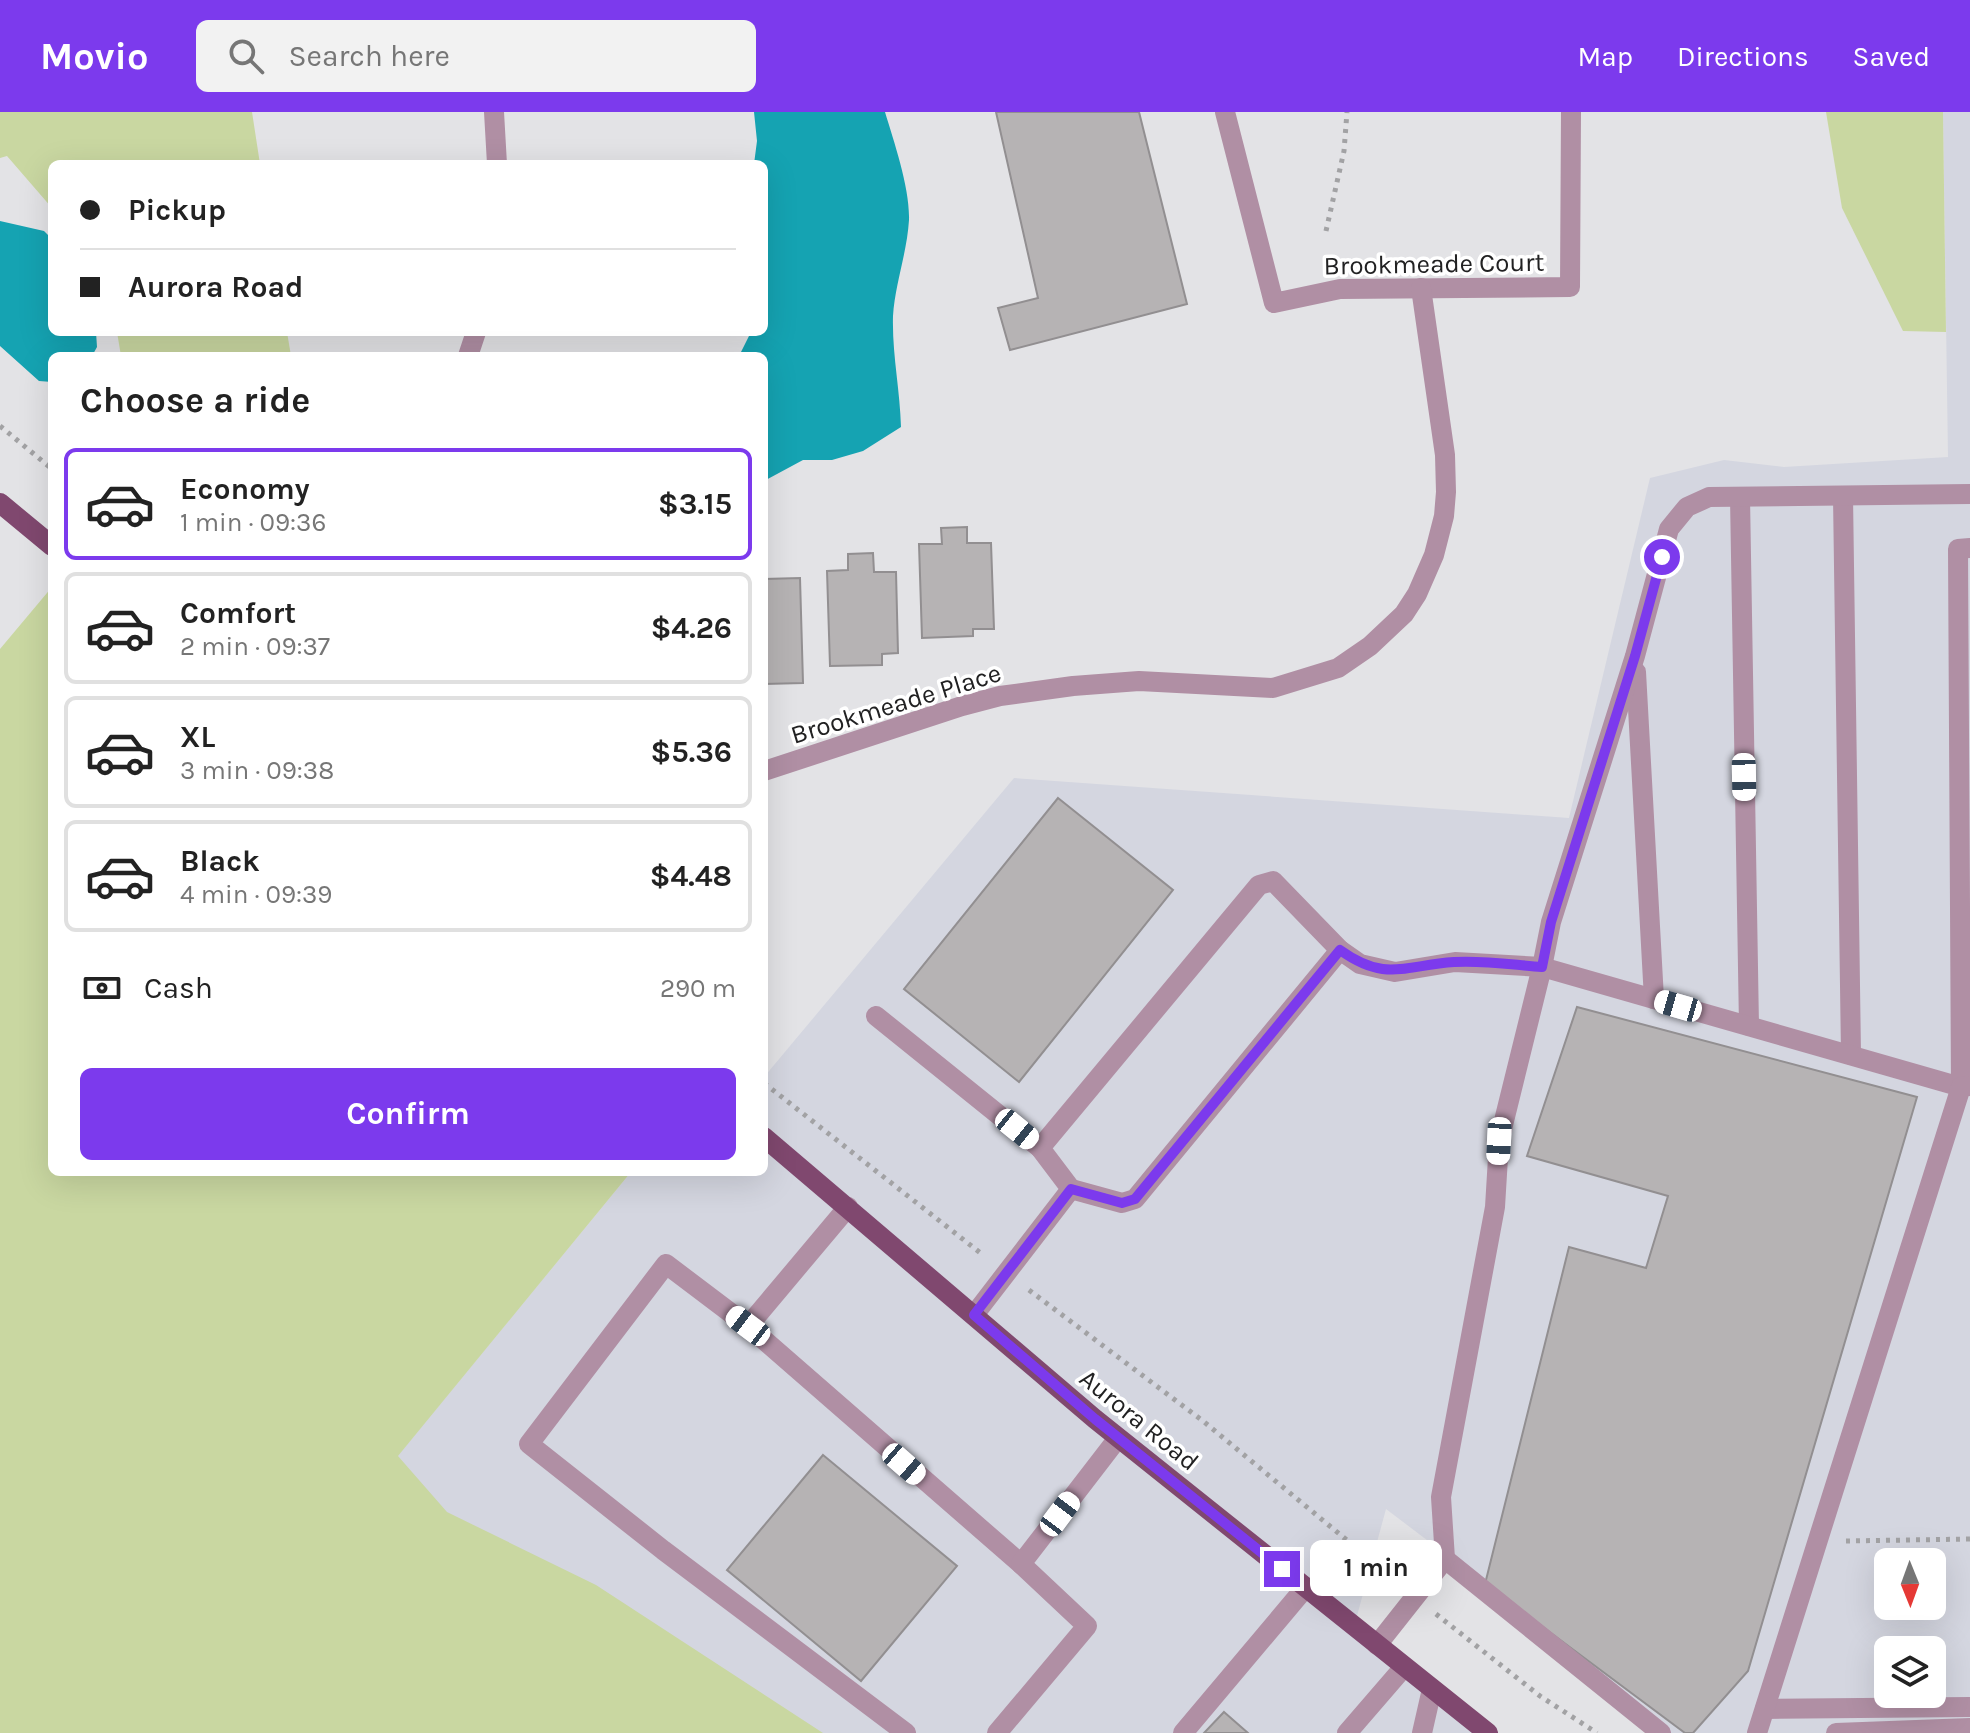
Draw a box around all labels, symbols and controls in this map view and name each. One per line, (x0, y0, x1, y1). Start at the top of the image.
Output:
search box (196, 20, 756, 92)
text: Movio (40, 34, 148, 79)
icon: search (224, 34, 268, 78)
text: Search here (288, 38, 450, 74)
text: Map (1578, 40, 1633, 73)
text: Directions (1677, 40, 1809, 73)
text: Saved (1853, 40, 1930, 73)
text: Pickup (128, 192, 226, 228)
street label: Brookmeade Court (1323, 247, 1545, 281)
text: Aurora Road (128, 269, 304, 305)
text: Choose a ride (80, 379, 310, 421)
icon: car (84, 468, 156, 540)
text: Economy (180, 471, 310, 507)
text: $3.15 (658, 486, 732, 522)
text: 1 min · 09:36 (180, 507, 326, 538)
route start (1644, 539, 1680, 575)
icon: car (84, 592, 156, 664)
text: Comfort (180, 595, 296, 631)
text: $4.26 (651, 610, 732, 646)
text: 2 min · 09:37 (180, 631, 330, 662)
street label: Brookmeade Place (787, 657, 1005, 751)
icon: car (84, 716, 156, 788)
text: XL (180, 719, 215, 755)
text: $5.36 (651, 734, 732, 770)
car (1732, 753, 1756, 801)
text: 3 min · 09:38 (180, 755, 334, 786)
icon: car (84, 840, 156, 912)
text: Black (180, 843, 260, 879)
text: $4.48 (650, 858, 732, 894)
text: 4 min · 09:39 (180, 879, 332, 910)
icon: cash (80, 966, 124, 1010)
text: Cash (144, 970, 213, 1006)
text: 290 m (660, 973, 736, 1004)
car (1652, 988, 1704, 1024)
button: Confirm (80, 1068, 736, 1160)
car (991, 1105, 1043, 1153)
car (1486, 1116, 1512, 1166)
car (722, 1302, 774, 1350)
street label: Aurora Road (1073, 1363, 1205, 1477)
car (878, 1439, 930, 1489)
car (1036, 1488, 1084, 1540)
callout: 1 min (1310, 1541, 1442, 1597)
north arrow (1874, 1548, 1946, 1620)
map controls (1874, 1548, 1946, 1708)
route end (1264, 1551, 1300, 1587)
text: 1 min (1343, 1552, 1409, 1583)
button: layers (1874, 1636, 1946, 1708)

